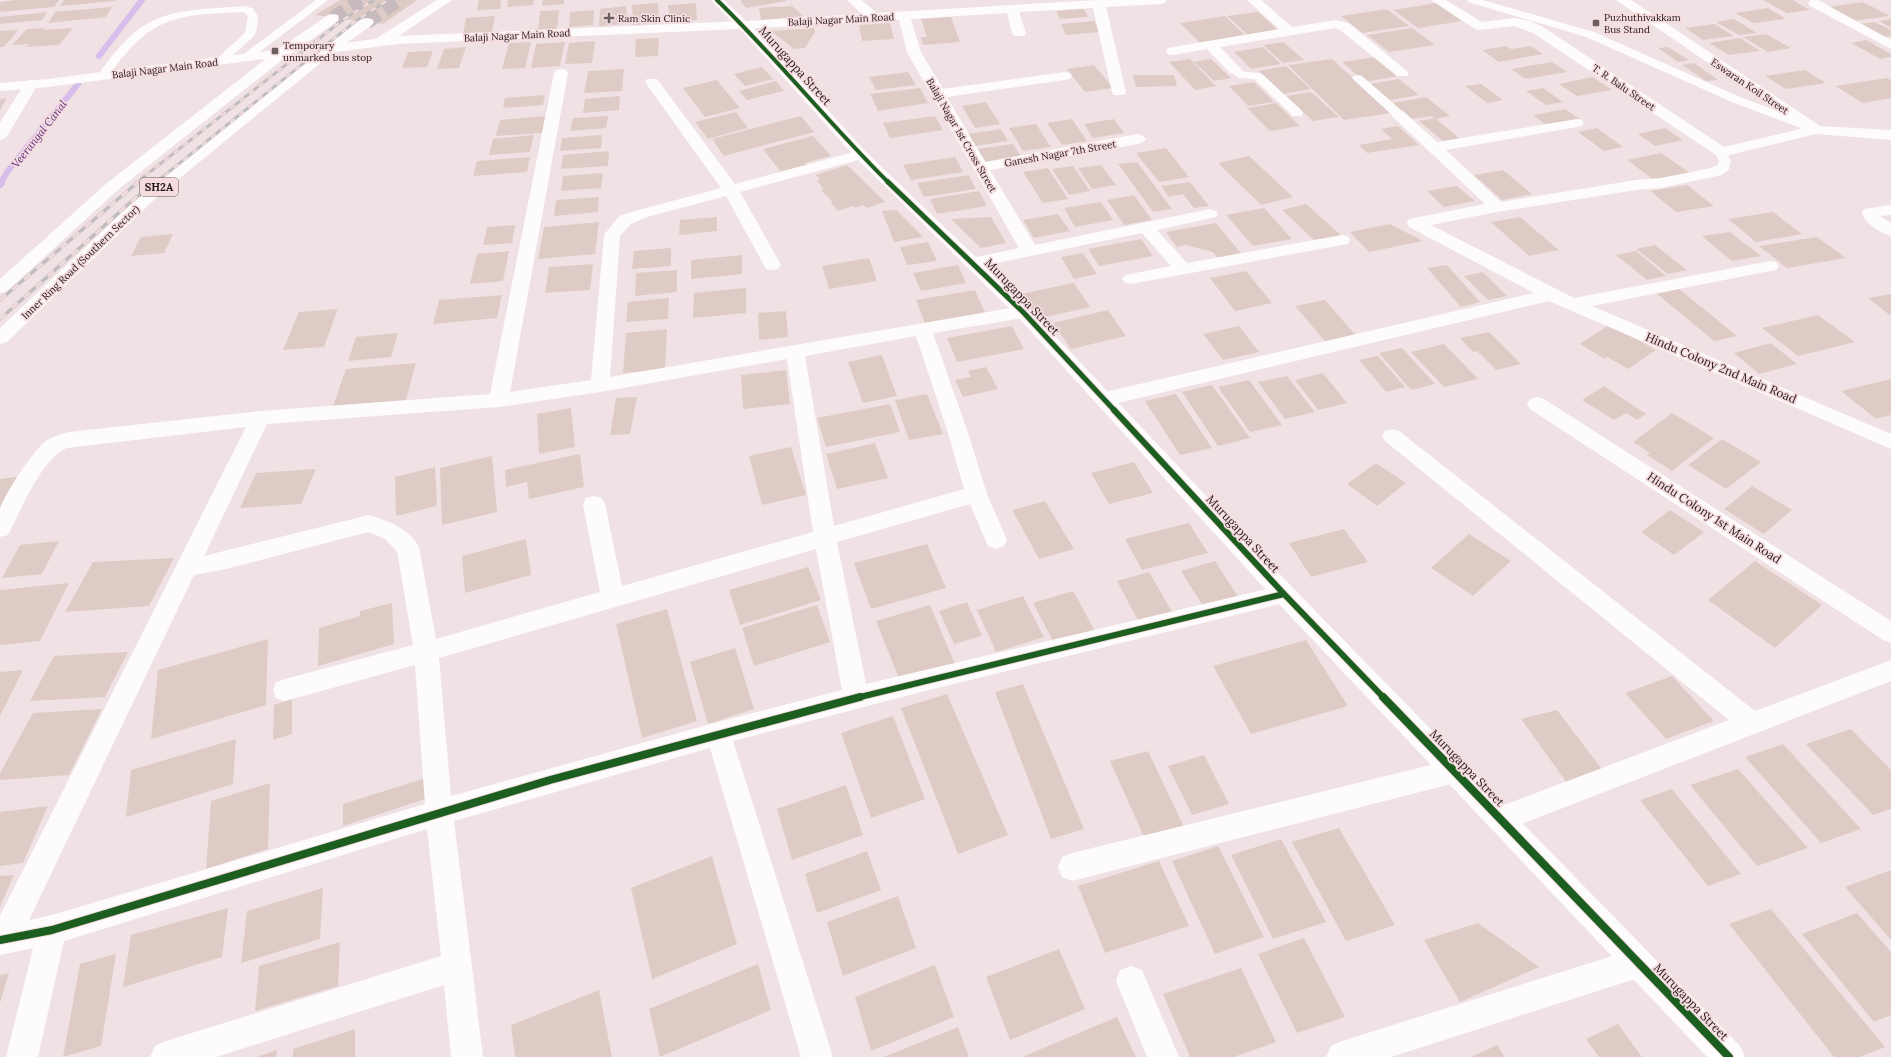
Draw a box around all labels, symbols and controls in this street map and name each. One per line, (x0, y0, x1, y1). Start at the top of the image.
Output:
street label: Balaji Nagar Main Road (787, 10, 895, 29)
place label: Puzhuthivakkam Bus Stand (1604, 11, 1681, 36)
marker: Ram Skin Clinic (603, 12, 615, 24)
place label: Ram Skin Clinic (618, 12, 690, 25)
marker: Puzhuthivakkam Bus Stand (1591, 18, 1601, 28)
street label: Murugappa Street (756, 23, 835, 108)
street label: Balaji Nagar Main Road (463, 26, 571, 45)
place label: Temporary unmarked bus stop (283, 39, 372, 64)
marker: Temporary unmarked bus stop (270, 46, 280, 56)
street label: Balaji Nagar Main Road (111, 56, 219, 81)
street label: Eswaran Koil Street (1708, 56, 1791, 117)
street label: T. R. Balu Street (1590, 61, 1658, 113)
street label: Balaji Nagar 1st Cross Street (923, 76, 1000, 195)
water label: Veerangal Canal (8, 97, 70, 171)
street label: Ganesh Nagar 7th Street (1003, 137, 1117, 170)
road number: SH2A (140, 178, 178, 196)
street label: Inner Ring Road (Southern Sector) (19, 203, 142, 322)
street label: Murugappa Street (982, 255, 1063, 338)
street label: Hindu Colony 2nd Main Road (1643, 329, 1799, 406)
street label: Hindu Colony 1st Main Road (1645, 469, 1784, 566)
street label: Murugappa Street (1203, 492, 1284, 576)
street label: Murugappa Street (1427, 726, 1508, 809)
street label: Murugappa Street (1651, 960, 1732, 1043)

